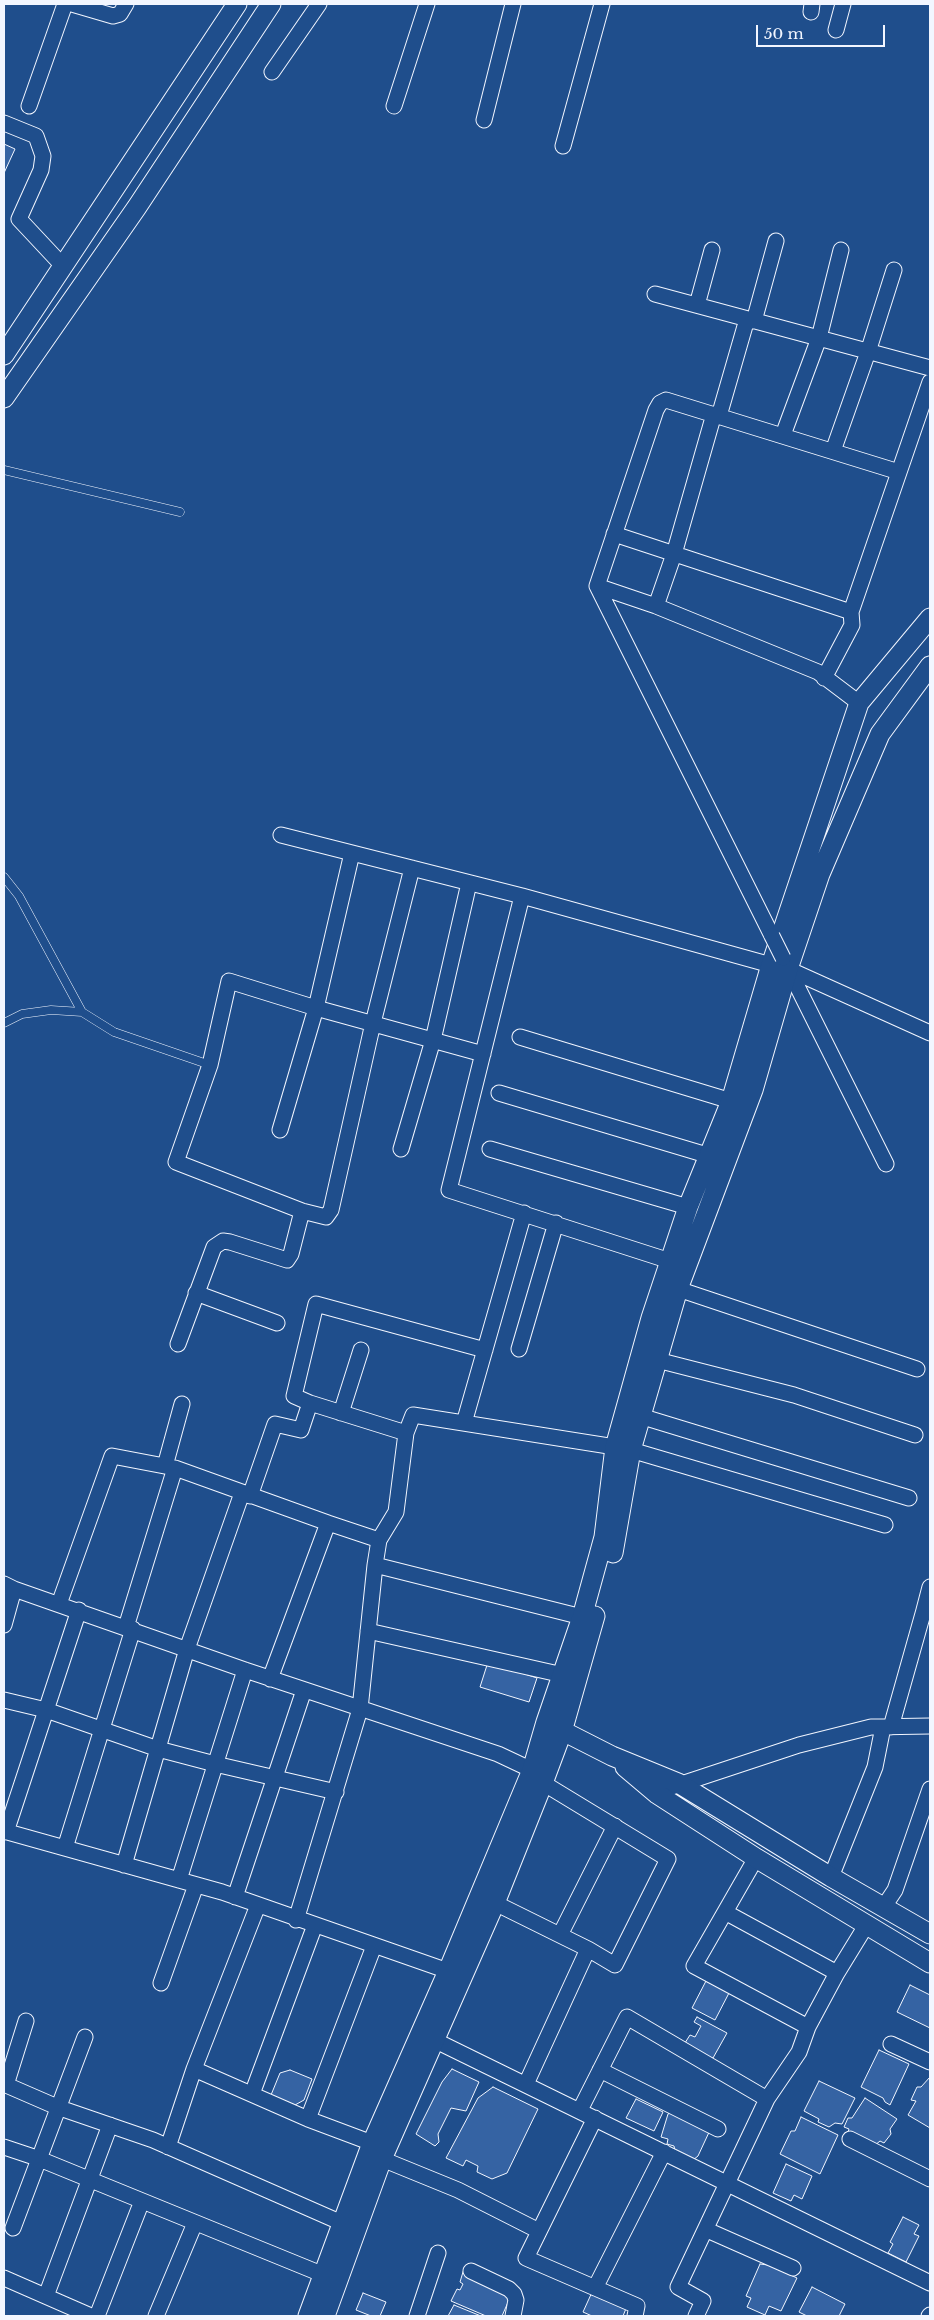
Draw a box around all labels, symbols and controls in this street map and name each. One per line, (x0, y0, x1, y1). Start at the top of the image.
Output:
scale bar (759, 15, 888, 47)
text: 50 m (764, 24, 804, 43)

